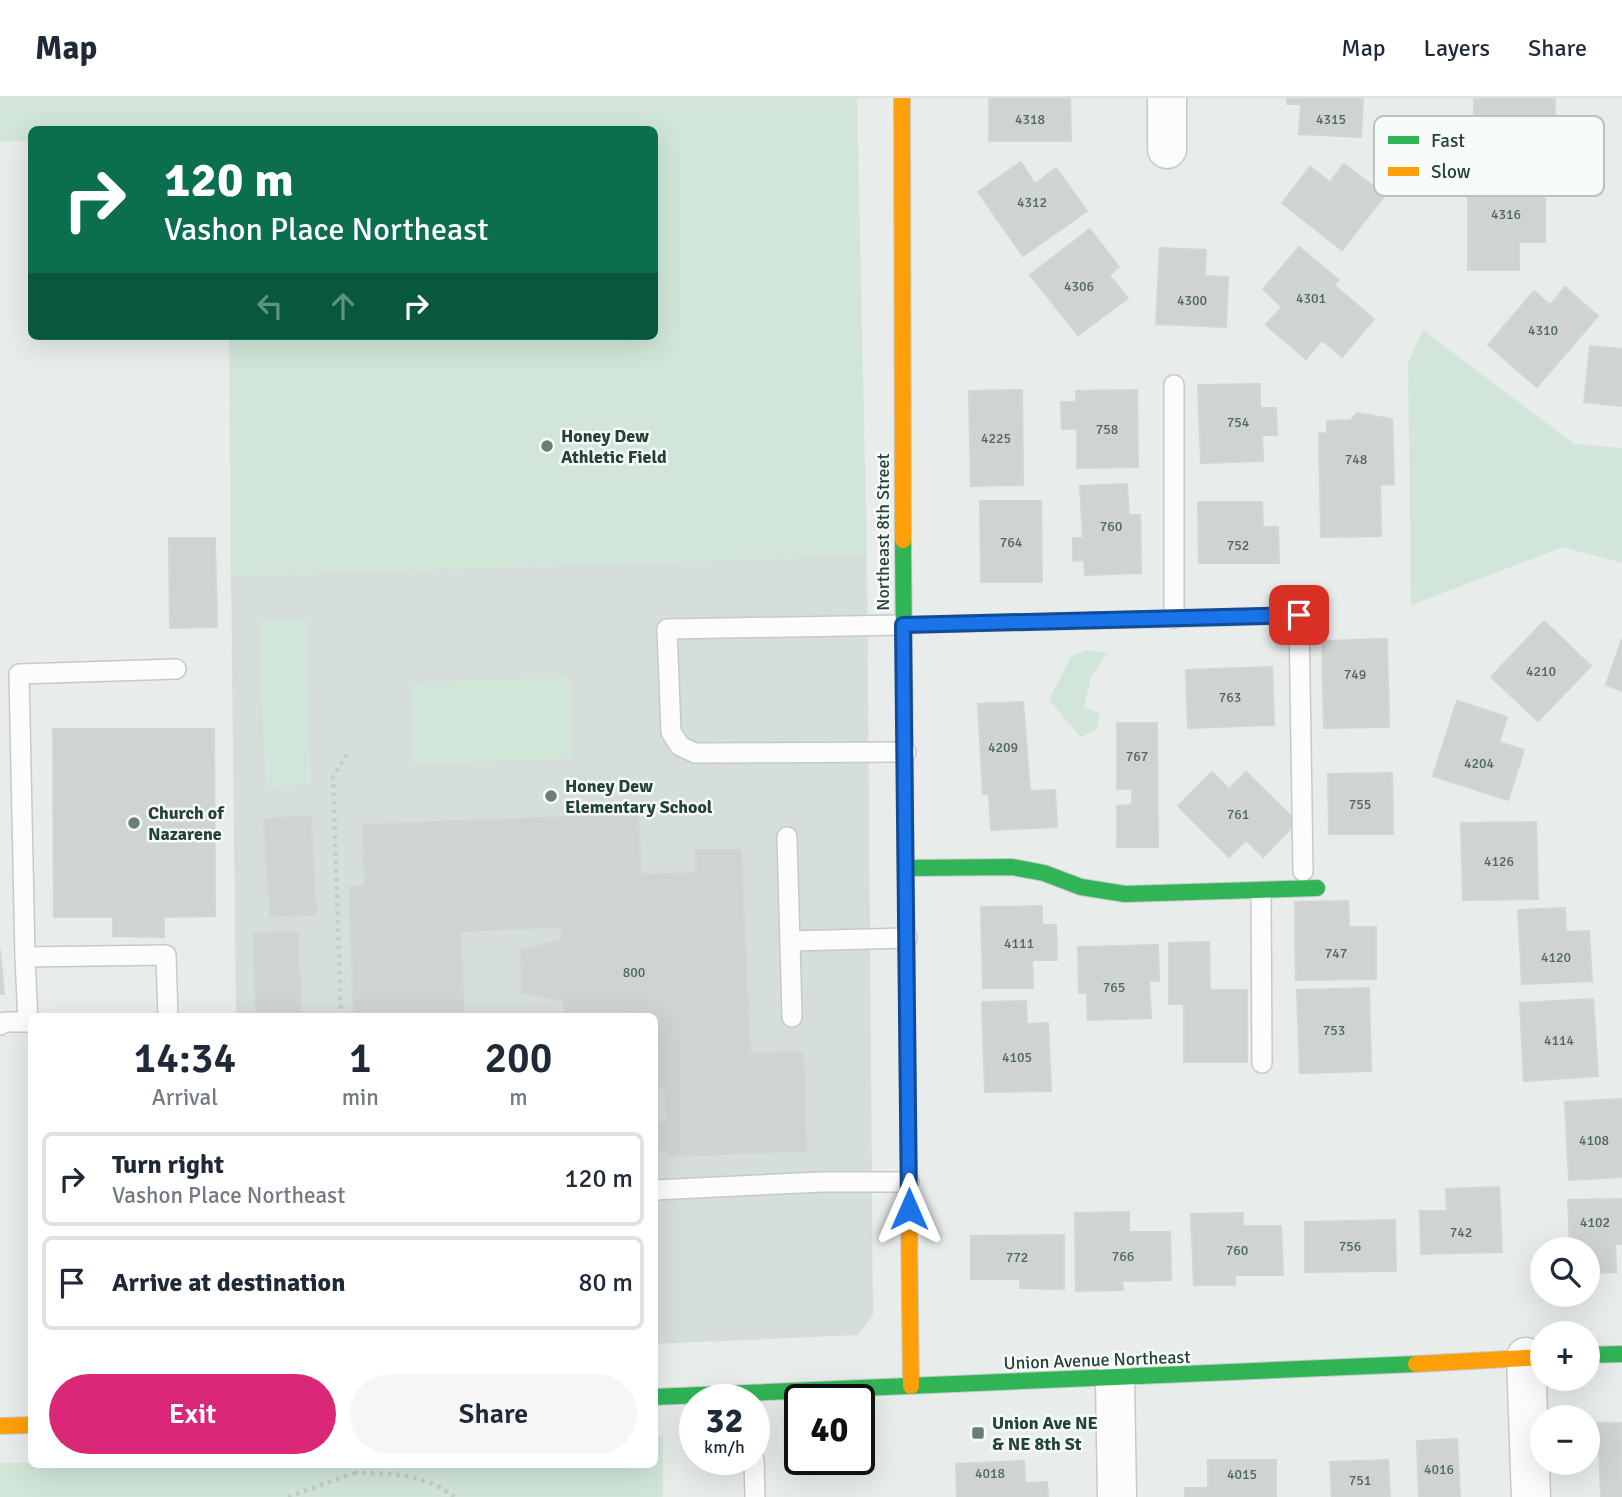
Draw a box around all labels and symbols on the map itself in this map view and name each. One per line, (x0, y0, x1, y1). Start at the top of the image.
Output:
house number: 4318 (1015, 111, 1045, 128)
house number: 4315 (1316, 111, 1346, 128)
legend (1374, 116, 1604, 196)
text: Fast (1431, 129, 1465, 153)
text: Slow (1431, 160, 1471, 184)
house number: 4312 (1017, 194, 1047, 211)
house number: 4316 (1491, 206, 1521, 223)
house number: 4306 (1064, 278, 1094, 295)
house number: 4301 (1296, 290, 1326, 307)
house number: 4300 (1177, 292, 1207, 309)
house number: 4310 (1528, 322, 1558, 339)
house number: 754 (1227, 414, 1250, 431)
house number: 758 (1096, 421, 1118, 438)
place label: Honey Dew Athletic Field (561, 425, 667, 468)
house number: 4225 (981, 430, 1011, 447)
marker: Honey Dew Athletic Field (539, 438, 555, 454)
house number: 748 (1345, 451, 1367, 468)
street label: Northeast 8th Street (872, 453, 894, 611)
house number: 760 (1100, 518, 1122, 535)
house number: 764 (1000, 534, 1023, 551)
house number: 752 (1227, 537, 1249, 554)
pin (1269, 585, 1329, 645)
house number: 4210 (1526, 663, 1556, 680)
house number: 749 (1344, 666, 1366, 683)
house number: 763 (1219, 689, 1241, 706)
house number: 4209 (988, 739, 1018, 756)
house number: 767 (1126, 748, 1148, 765)
house number: 4204 (1464, 755, 1495, 772)
place label: Honey Dew Elementary School (565, 775, 713, 818)
marker: Honey Dew Elementary School (543, 788, 559, 804)
house number: 755 (1349, 796, 1371, 813)
place label: Church of Nazarene (148, 802, 225, 845)
house number: 761 (1227, 806, 1249, 823)
marker: Church of Nazarene (126, 815, 142, 831)
house number: 4126 (1484, 853, 1514, 870)
house number: 4111 (1004, 935, 1034, 952)
house number: 747 (1325, 945, 1347, 962)
house number: 4120 (1541, 949, 1571, 966)
house number: 800 (623, 964, 645, 981)
house number: 765 (1103, 979, 1125, 996)
house number: 753 (1323, 1022, 1345, 1039)
house number: 4114 (1544, 1032, 1575, 1049)
house number: 4105 (1002, 1049, 1032, 1066)
house number: 4108 (1579, 1132, 1609, 1149)
position arrow (872, 1172, 946, 1246)
house number: 4102 (1580, 1214, 1610, 1231)
house number: 742 (1450, 1224, 1472, 1241)
house number: 756 (1339, 1238, 1361, 1255)
house number: 760 (1226, 1242, 1248, 1259)
house number: 766 (1112, 1248, 1134, 1265)
house number: 772 (1006, 1249, 1028, 1266)
street label: Union Avenue Northeast (1003, 1346, 1191, 1374)
speed limit sign: 40 (784, 1384, 875, 1475)
place label: Union Ave NE & NE 8th St (992, 1412, 1098, 1455)
marker: Union Ave NE & NE 8th St (970, 1425, 986, 1441)
house number: 4016 (1424, 1461, 1454, 1478)
house number: 4018 (975, 1465, 1005, 1482)
house number: 4015 (1227, 1466, 1257, 1483)
house number: 751 (1349, 1472, 1371, 1489)

